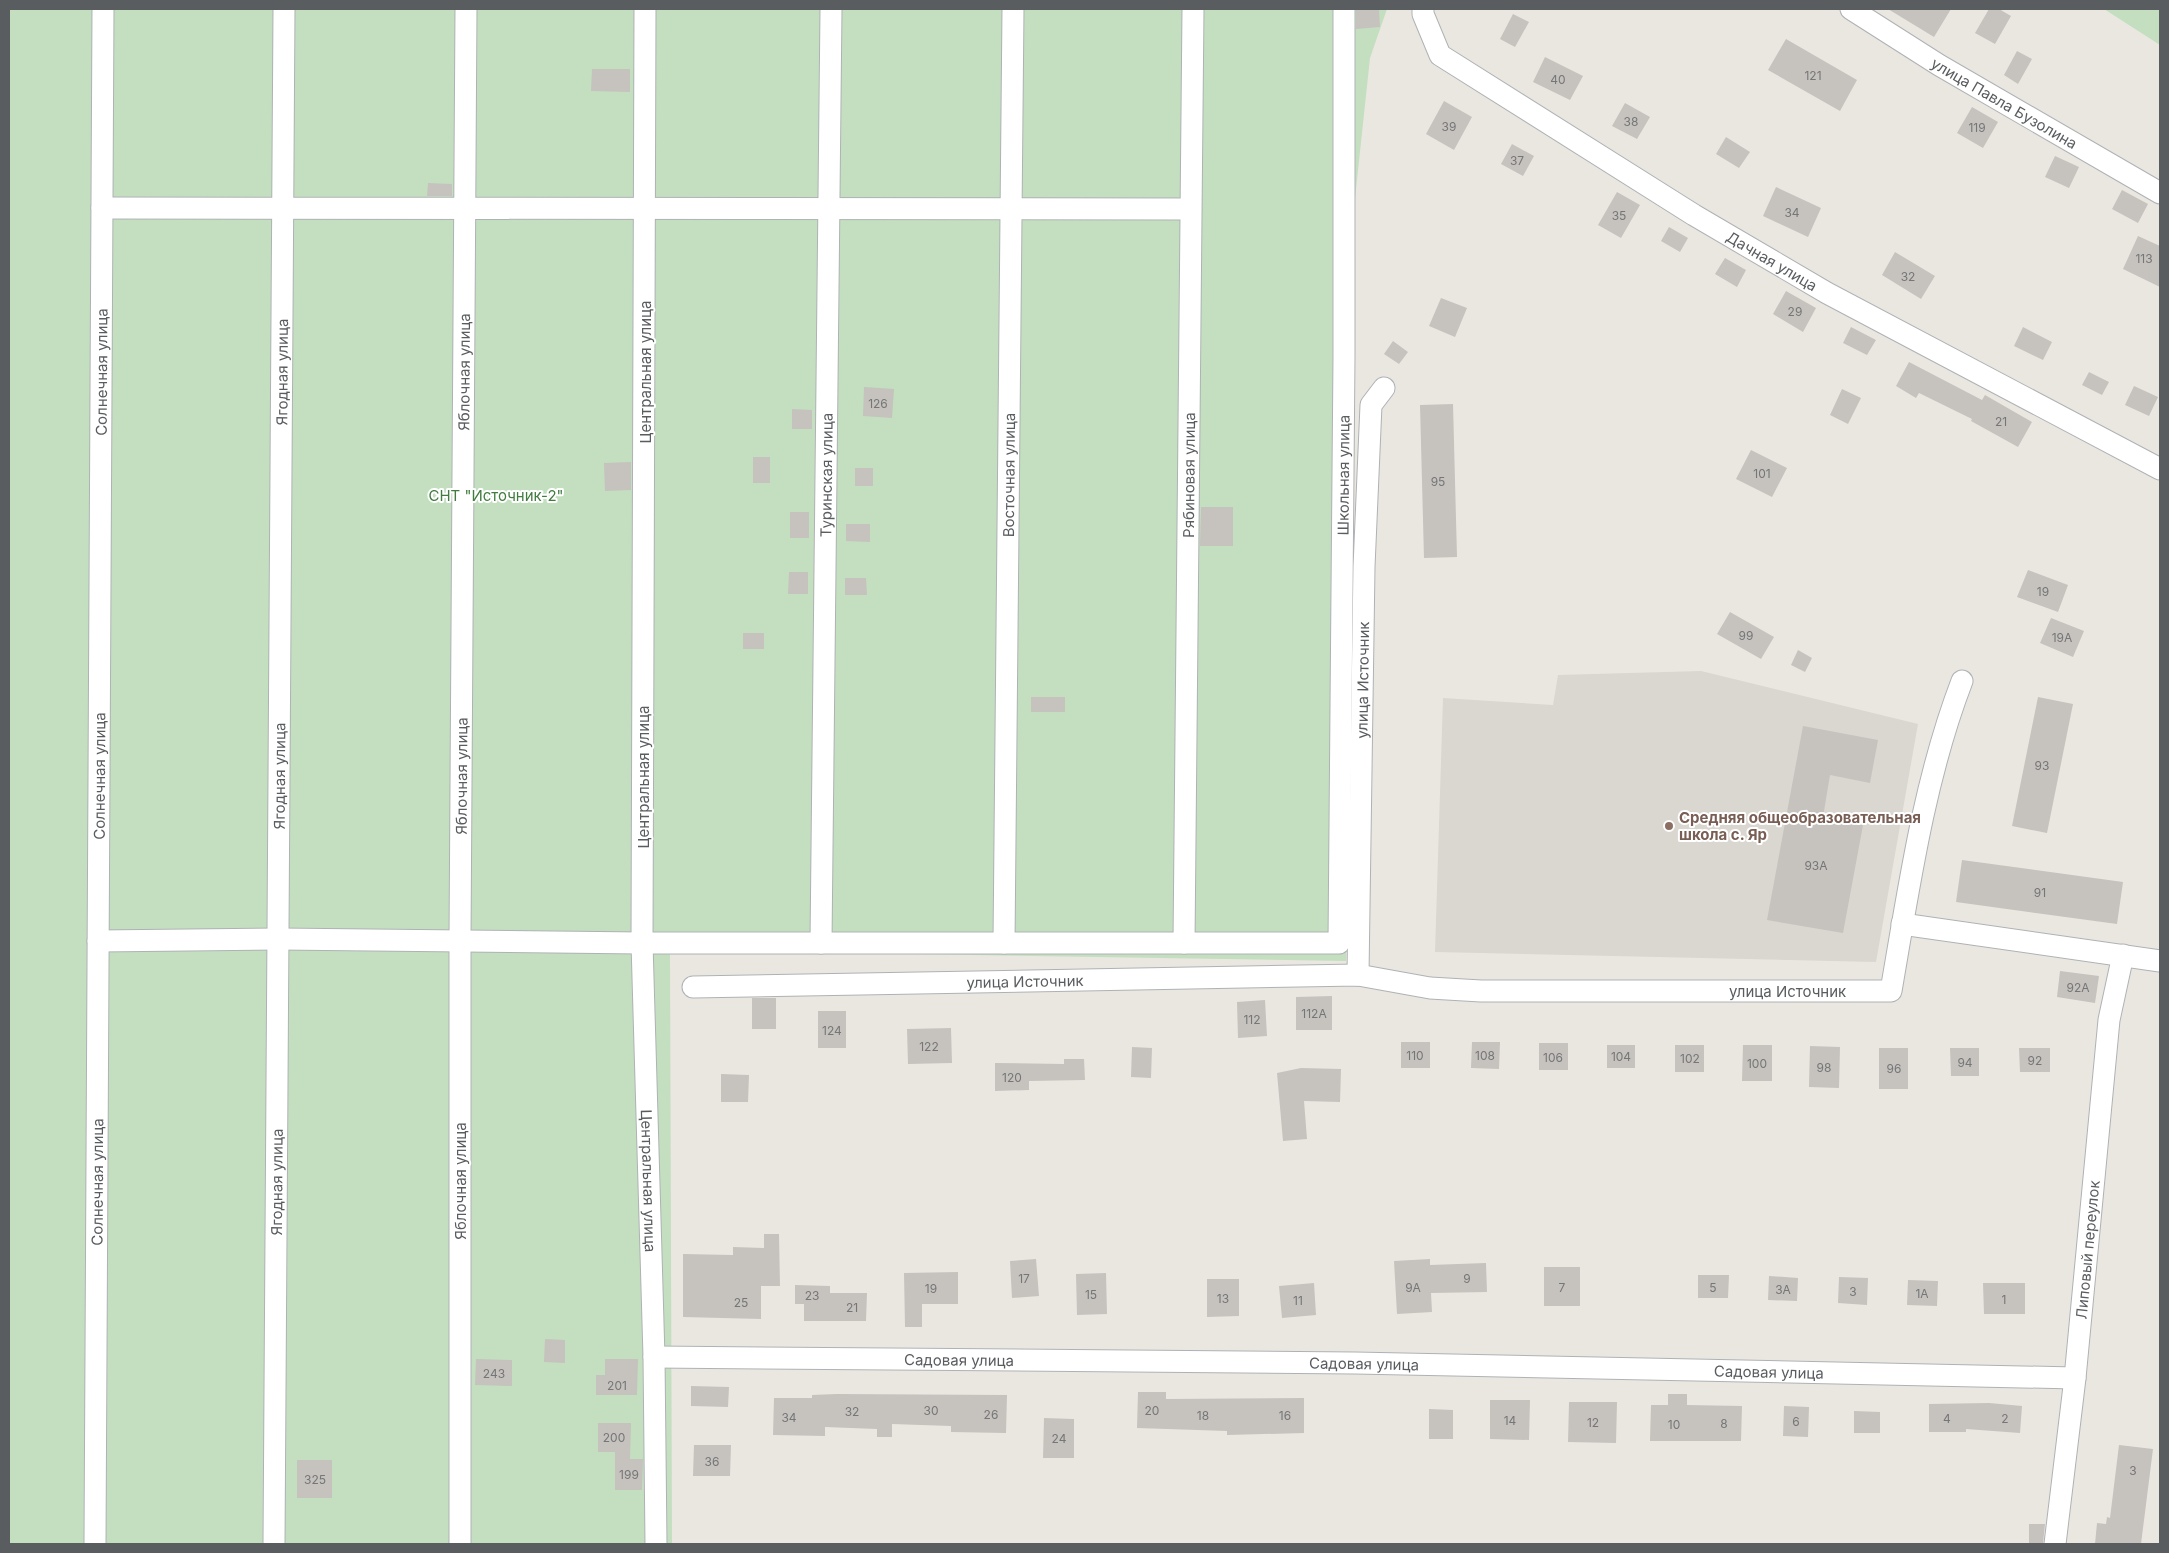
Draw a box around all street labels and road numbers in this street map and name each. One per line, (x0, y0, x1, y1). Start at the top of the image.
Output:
street label: улица Павла Бузолина (1928, 53, 2081, 153)
street label: Дачная улица (1723, 227, 1821, 295)
street label: Центральная улица (636, 301, 655, 443)
street label: Солнечная улица (91, 308, 111, 436)
street label: Яблочная улица (454, 313, 474, 431)
street label: Ягодная улица (272, 319, 291, 426)
street label: Рябиновая улица (1178, 412, 1199, 538)
street label: Туринская улица (816, 413, 836, 537)
street label: Восточная улица (998, 413, 1019, 537)
street label: Школьная улица (1333, 415, 1353, 535)
street label: улица Источник (1352, 621, 1373, 739)
street label: Центральная улица (634, 706, 653, 848)
street label: Солнечная улица (89, 712, 109, 840)
street label: Яблочная улица (451, 717, 471, 835)
street label: Ягодная улица (269, 723, 289, 830)
street label: улица Источник (966, 970, 1084, 992)
street label: улица Источник (1729, 982, 1846, 1001)
street label: Центральная улица (637, 1109, 660, 1253)
street label: Солнечная улица (87, 1118, 107, 1246)
street label: Яблочная улица (451, 1122, 470, 1240)
street label: Ягодная улица (267, 1128, 286, 1236)
street label: Липовый переулок (2071, 1180, 2103, 1320)
street label: Садовая улица (904, 1350, 1014, 1370)
street label: Садовая улица (1309, 1353, 1419, 1374)
street label: Садовая улица (1714, 1361, 1824, 1382)

